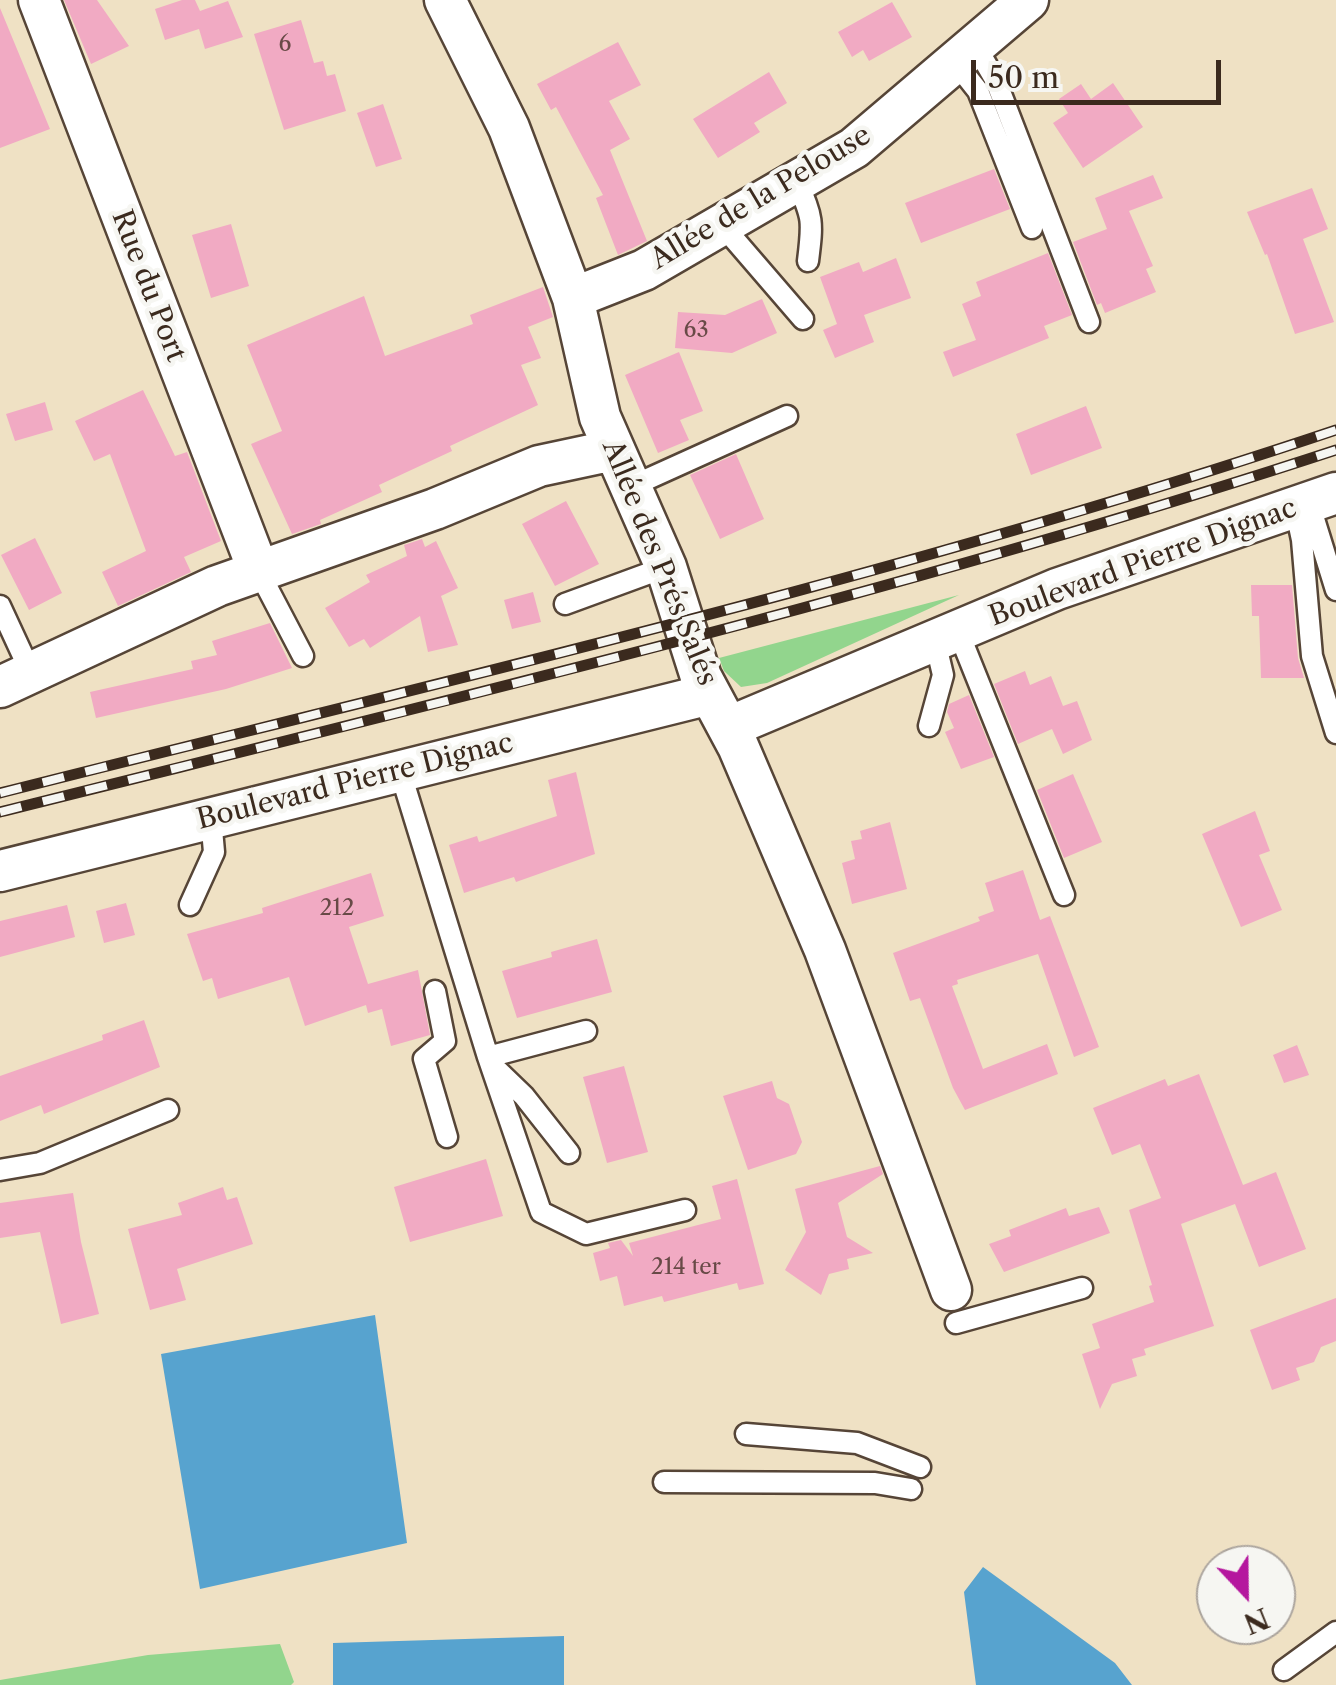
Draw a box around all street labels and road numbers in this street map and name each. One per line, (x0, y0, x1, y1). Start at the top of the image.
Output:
street label: Allée de la Pelouse (645, 119, 877, 277)
street label: Rue du Port (104, 206, 192, 366)
street label: Allée des Prés Salés (594, 436, 724, 690)
street label: Boulevard Pierre Dignac (985, 492, 1301, 634)
street label: Boulevard Pierre Dignac (193, 726, 517, 838)

